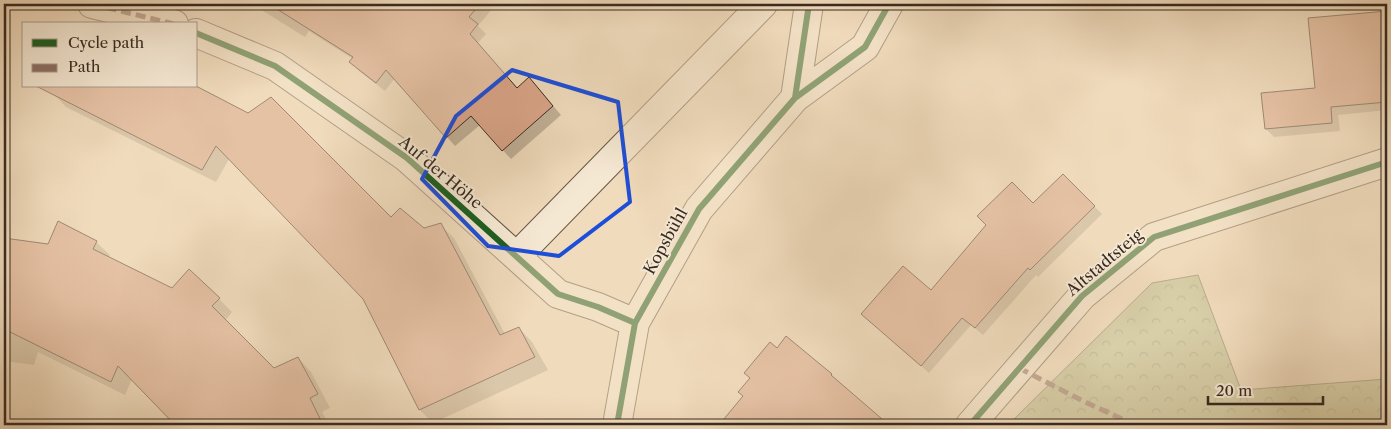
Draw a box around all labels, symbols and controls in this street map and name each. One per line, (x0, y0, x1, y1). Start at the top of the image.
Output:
legend (22, 22, 198, 88)
text: Cycle path (68, 33, 145, 52)
text: Path (68, 57, 101, 76)
street label: Auf der Höhe (394, 131, 487, 213)
street label: Kopsbühl (639, 204, 691, 278)
street label: Altstadtsteig (1061, 224, 1147, 300)
scale bar (1208, 374, 1324, 406)
text: 20 m (1216, 381, 1252, 400)

